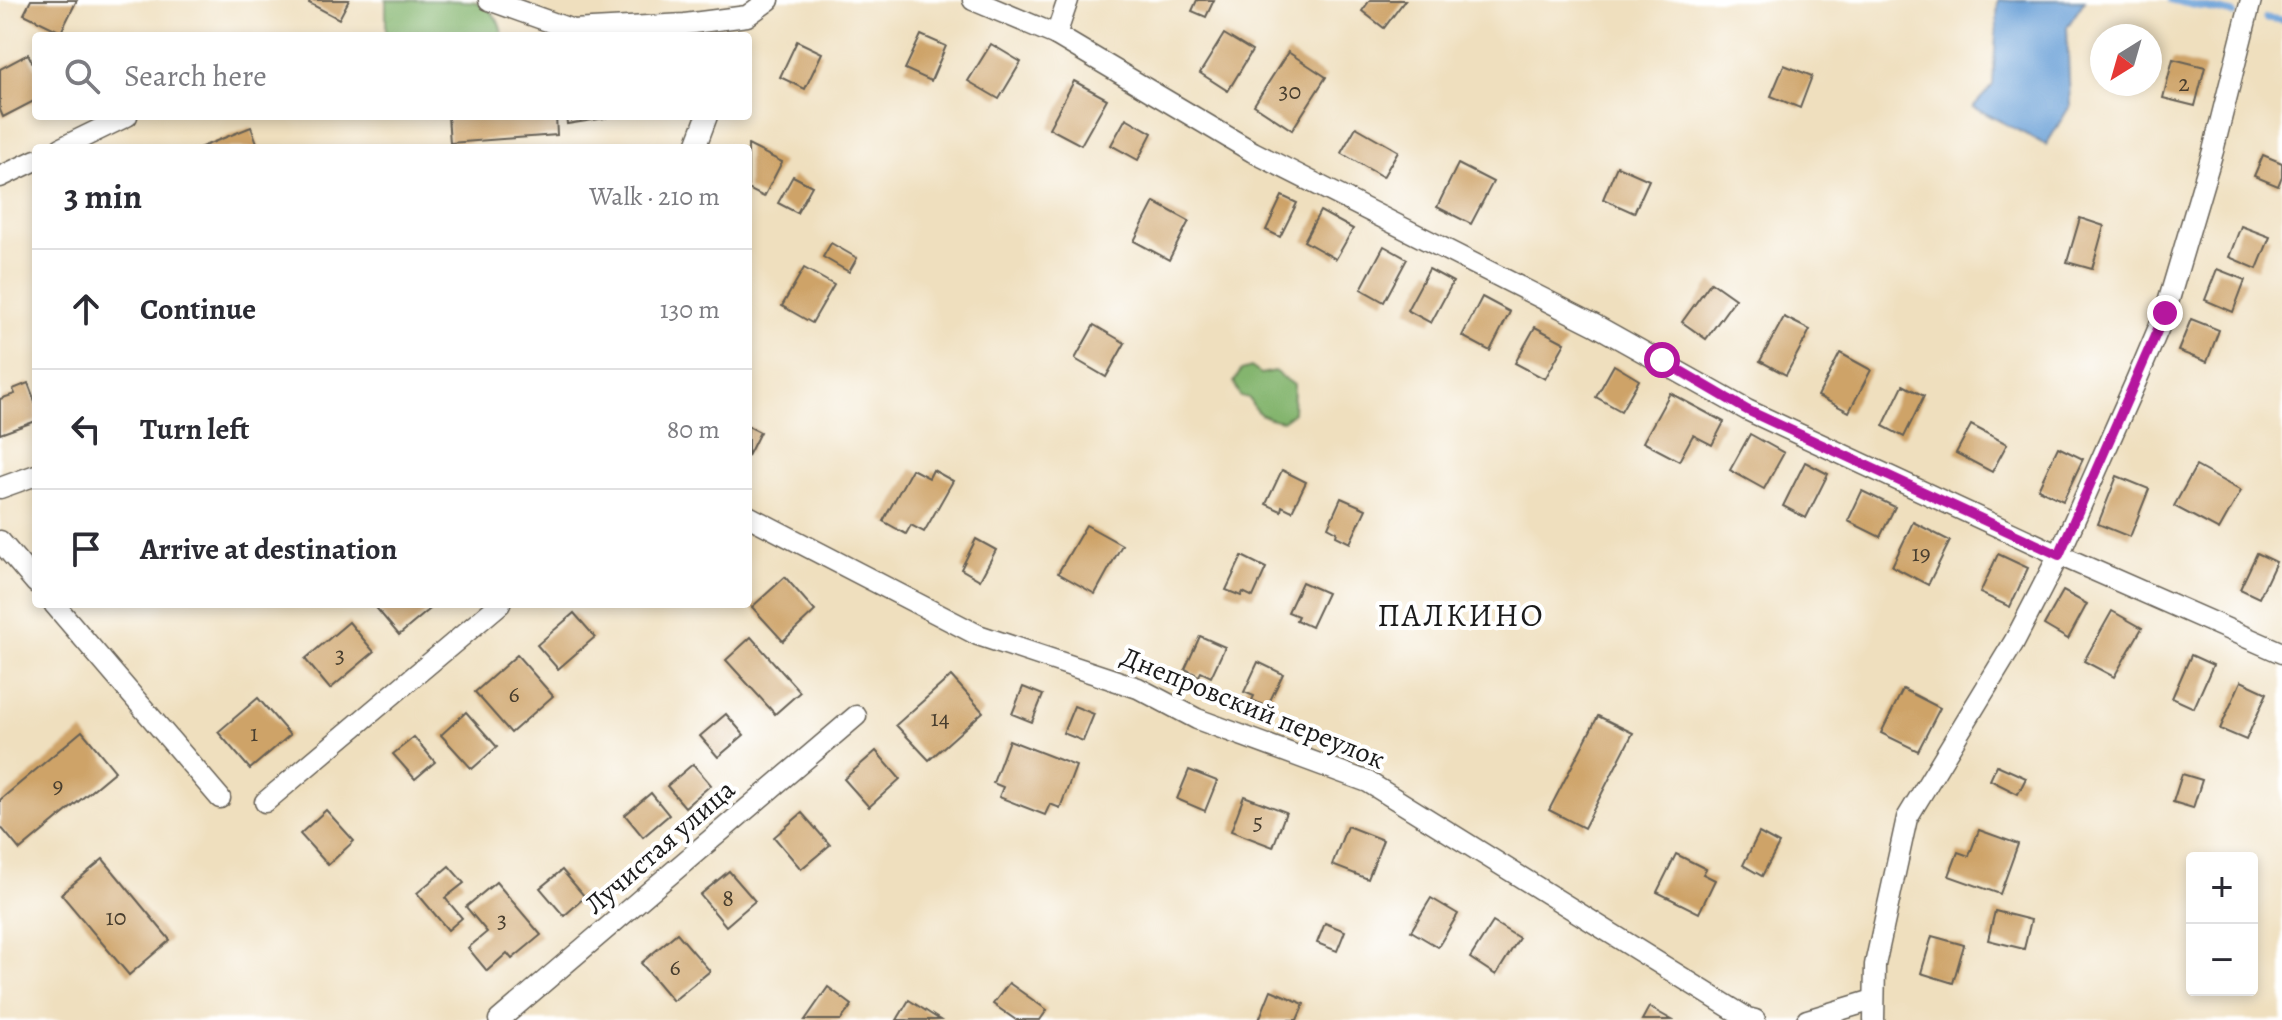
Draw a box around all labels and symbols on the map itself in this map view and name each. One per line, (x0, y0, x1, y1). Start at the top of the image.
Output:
north arrow (2090, 24, 2162, 96)
house number: 2 (2178, 67, 2190, 99)
house number: 30 (1279, 75, 1301, 107)
route end (2147, 295, 2183, 331)
route start (1644, 342, 1680, 378)
house number: 19 (1911, 537, 1931, 569)
district label: ПАЛКИНО (1377, 593, 1545, 637)
street label: Днепровский переулок (1115, 638, 1391, 778)
house number: 3 (335, 639, 345, 671)
house number: 6 (508, 678, 520, 710)
house number: 14 (930, 702, 950, 734)
house number: 1 (250, 717, 258, 749)
house number: 9 (53, 769, 63, 801)
street label: Лучистая улица (577, 771, 743, 923)
house number: 5 (1253, 806, 1263, 838)
house number: 8 (722, 882, 734, 914)
house number: 10 (106, 901, 127, 933)
house number: 3 (497, 904, 507, 936)
house number: 6 (669, 951, 681, 983)

